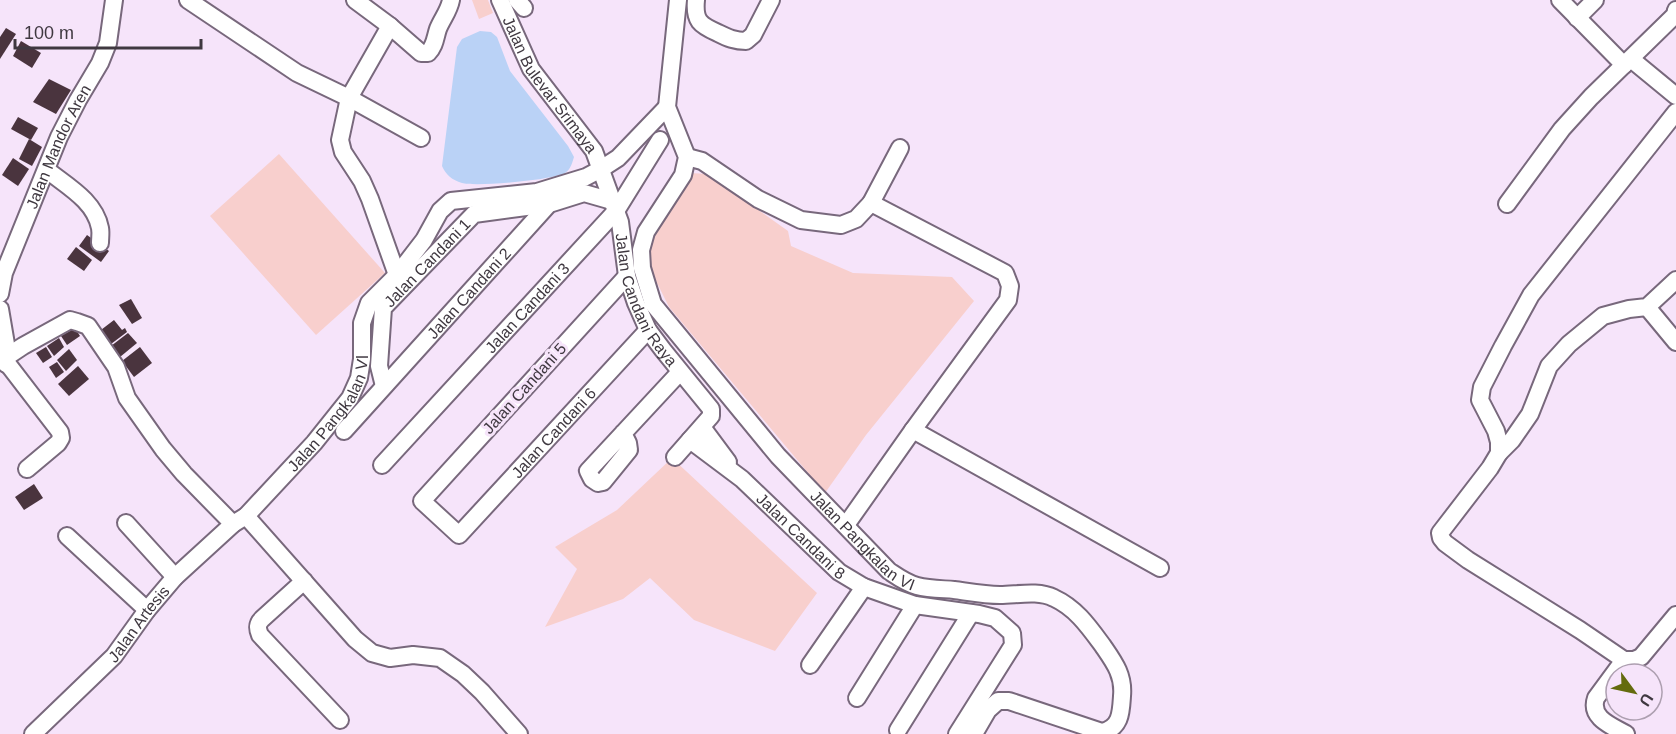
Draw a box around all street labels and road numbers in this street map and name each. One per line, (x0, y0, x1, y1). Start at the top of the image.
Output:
street label: Jalan Bulevar Srimaya (500, 14, 600, 157)
street label: Jalan Mandor Aren (23, 82, 94, 211)
street label: Jalan Candani 1 (381, 215, 474, 310)
street label: Jalan Candani Raya (613, 232, 681, 370)
street label: Jalan Candani 2 (424, 245, 514, 342)
street label: Jalan Candani 3 (482, 260, 573, 356)
street label: Jalan Candani 5 (479, 340, 569, 437)
street label: Jalan Pangkalan VI (284, 355, 371, 475)
street label: Jalan Candani 6 (508, 384, 599, 481)
street label: Jalan Pangkalan VI (807, 487, 917, 594)
street label: Jalan Candani 8 (753, 490, 848, 583)
street label: Jalan Artesis (105, 582, 173, 666)

